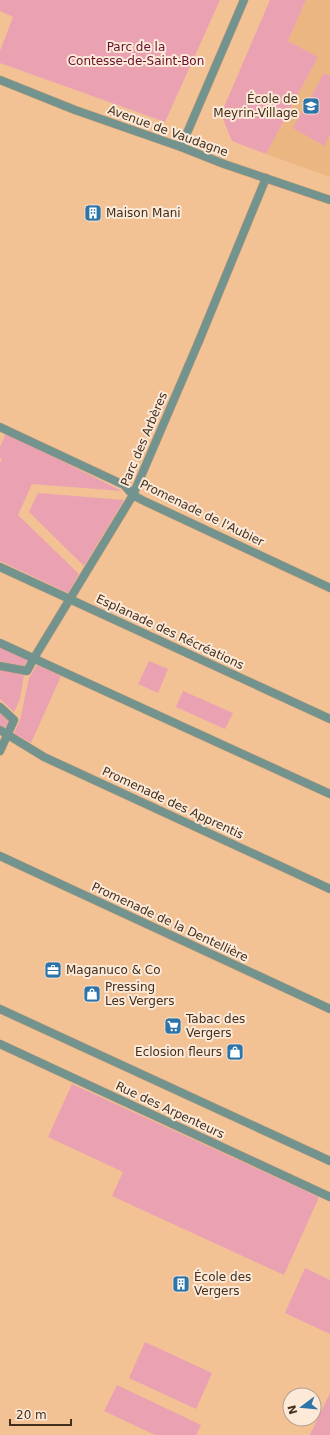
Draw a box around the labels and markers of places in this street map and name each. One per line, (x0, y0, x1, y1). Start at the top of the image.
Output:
place label: École de Meyrin-Village (213, 91, 298, 120)
school or university icon: École de Meyrin-Village (301, 96, 321, 116)
building icon: Maison Mani (83, 203, 103, 223)
place label: Maison Mani (106, 206, 181, 220)
office icon: Maganuco & Co (43, 960, 63, 980)
place label: Maganuco & Co (66, 963, 161, 977)
place label: Pressing Les Vergers (105, 980, 175, 1008)
shop icon: Pressing Les Vergers (82, 984, 102, 1004)
place label: Tabac des Vergers (185, 1012, 245, 1040)
supermarket icon: Tabac des Vergers (163, 1016, 183, 1036)
shop icon: Eclosion fleurs (225, 1042, 245, 1062)
place label: Eclosion fleurs (135, 1045, 222, 1059)
place label: École des Vergers (194, 1269, 251, 1298)
building icon: École des Vergers (171, 1274, 191, 1294)

